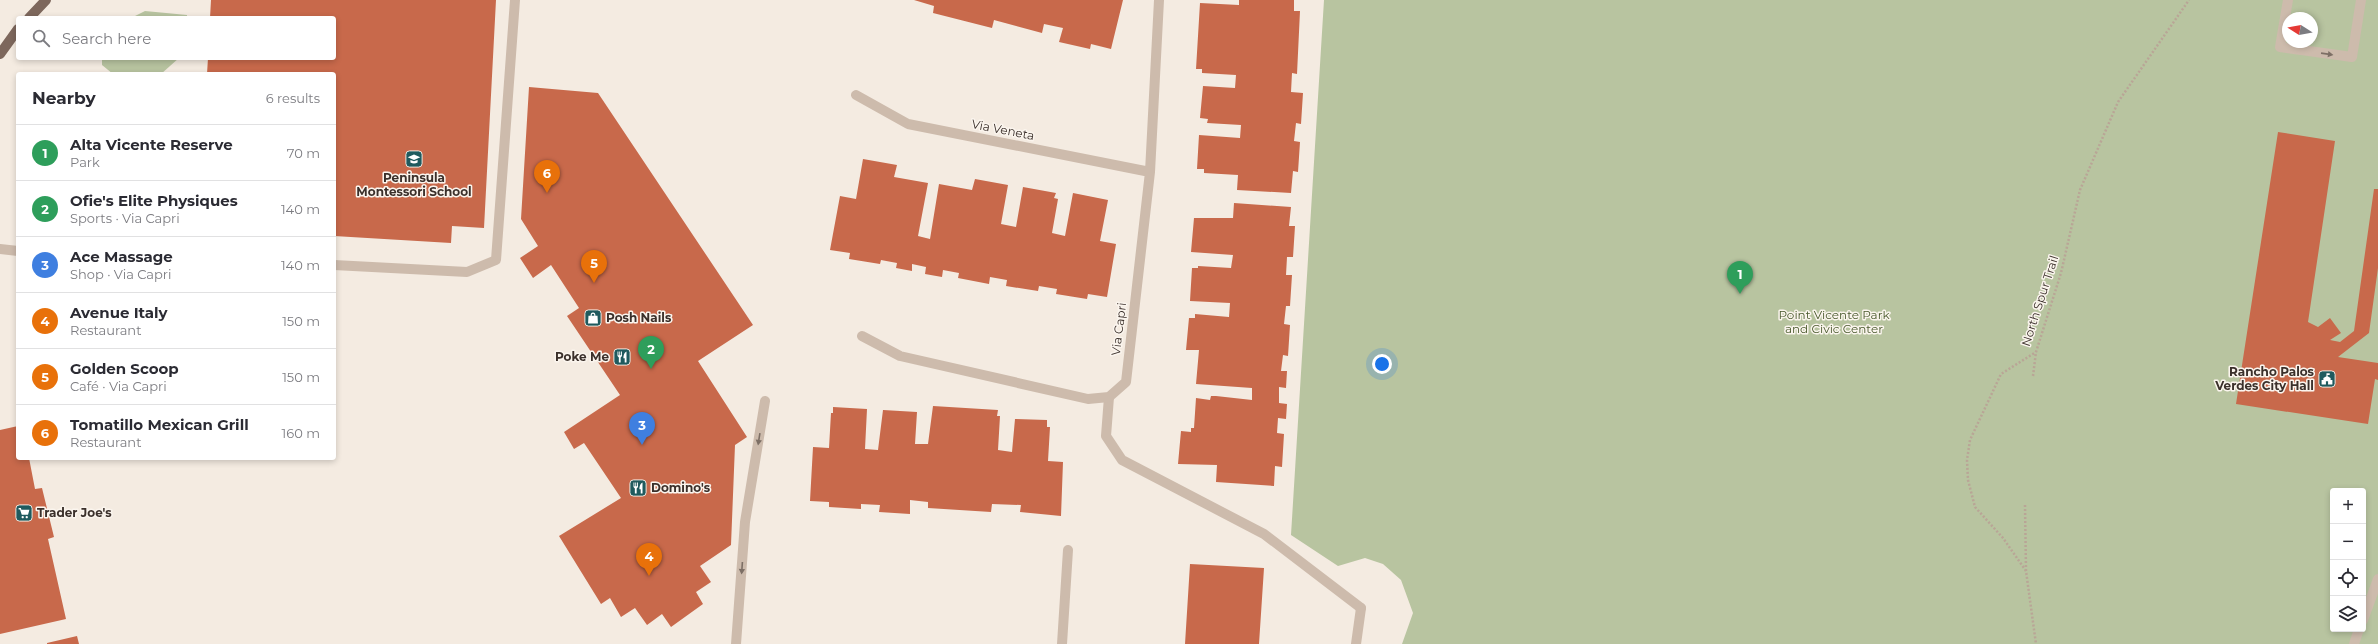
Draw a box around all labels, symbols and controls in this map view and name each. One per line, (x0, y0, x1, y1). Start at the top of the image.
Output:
north arrow (2282, 12, 2318, 48)
search box (16, 16, 336, 60)
icon: search (30, 27, 52, 49)
text: Search here (62, 29, 151, 48)
one-way arrow (2321, 51, 2333, 57)
text: Nearby (32, 88, 96, 108)
text: 6 results (266, 90, 320, 106)
street label: Via Veneta (970, 116, 1036, 143)
text: Alta Vicente Reserve (70, 135, 233, 154)
text: 1 (42, 145, 48, 161)
text: 70 m (287, 145, 320, 161)
school or university icon: Peninsula Montessori School (404, 149, 424, 169)
text: Park (70, 154, 100, 170)
pin: 6 (534, 160, 560, 193)
place label: Peninsula Montessori School (356, 170, 472, 199)
text: Ofie's Elite Physiques (70, 191, 238, 210)
text: 2 (41, 201, 49, 217)
text: 140 m (281, 201, 320, 217)
text: Sports · Via Capri (70, 210, 180, 226)
text: Ace Massage (70, 247, 173, 266)
pin: 5 (581, 250, 607, 283)
street label: North Spur Trail (2018, 254, 2061, 348)
text: 3 (41, 257, 49, 273)
text: 140 m (281, 257, 320, 273)
pin: 1 (1727, 261, 1753, 294)
text: Shop · Via Capri (70, 266, 171, 282)
street label: Via Capri (1108, 302, 1129, 356)
text: Avenue Italy (70, 303, 168, 322)
park label: Point Vicente Park and Civic Center (1778, 307, 1890, 336)
shop icon: Posh Nails (583, 308, 603, 328)
place label: Posh Nails (606, 310, 672, 325)
text: 4 (41, 313, 49, 329)
text: 150 m (282, 313, 320, 329)
text: Restaurant (70, 322, 141, 338)
pin: 2 (638, 336, 664, 369)
restaurant icon: Poke Me (612, 347, 632, 367)
place label: Poke Me (555, 349, 609, 364)
your location (1372, 354, 1392, 374)
text: Golden Scoop (70, 359, 179, 378)
place label: Rancho Palos Verdes City Hall (2214, 364, 2315, 393)
text: 5 (41, 369, 49, 385)
text: 150 m (282, 369, 320, 385)
public building icon: Rancho Palos Verdes City Hall (2317, 369, 2337, 389)
text: Café · Via Capri (70, 378, 167, 394)
pin: 3 (629, 412, 655, 445)
text: Tomatillo Mexican Grill (70, 415, 249, 434)
text: 6 (41, 425, 49, 441)
text: 160 m (282, 425, 320, 441)
one-way arrow (756, 433, 762, 445)
text: Restaurant (70, 434, 141, 450)
restaurant icon: Domino's (628, 478, 648, 498)
place label: Domino's (651, 480, 711, 495)
map controls (2330, 488, 2366, 632)
button: + (2330, 488, 2366, 524)
supermarket icon: Trader Joe's (14, 503, 34, 523)
place label: Trader Joe's (37, 505, 112, 520)
button: − (2330, 524, 2366, 560)
pin: 4 (636, 543, 662, 576)
button: locate (2330, 560, 2366, 596)
one-way arrow (739, 562, 745, 574)
button: layers (2330, 596, 2366, 632)

